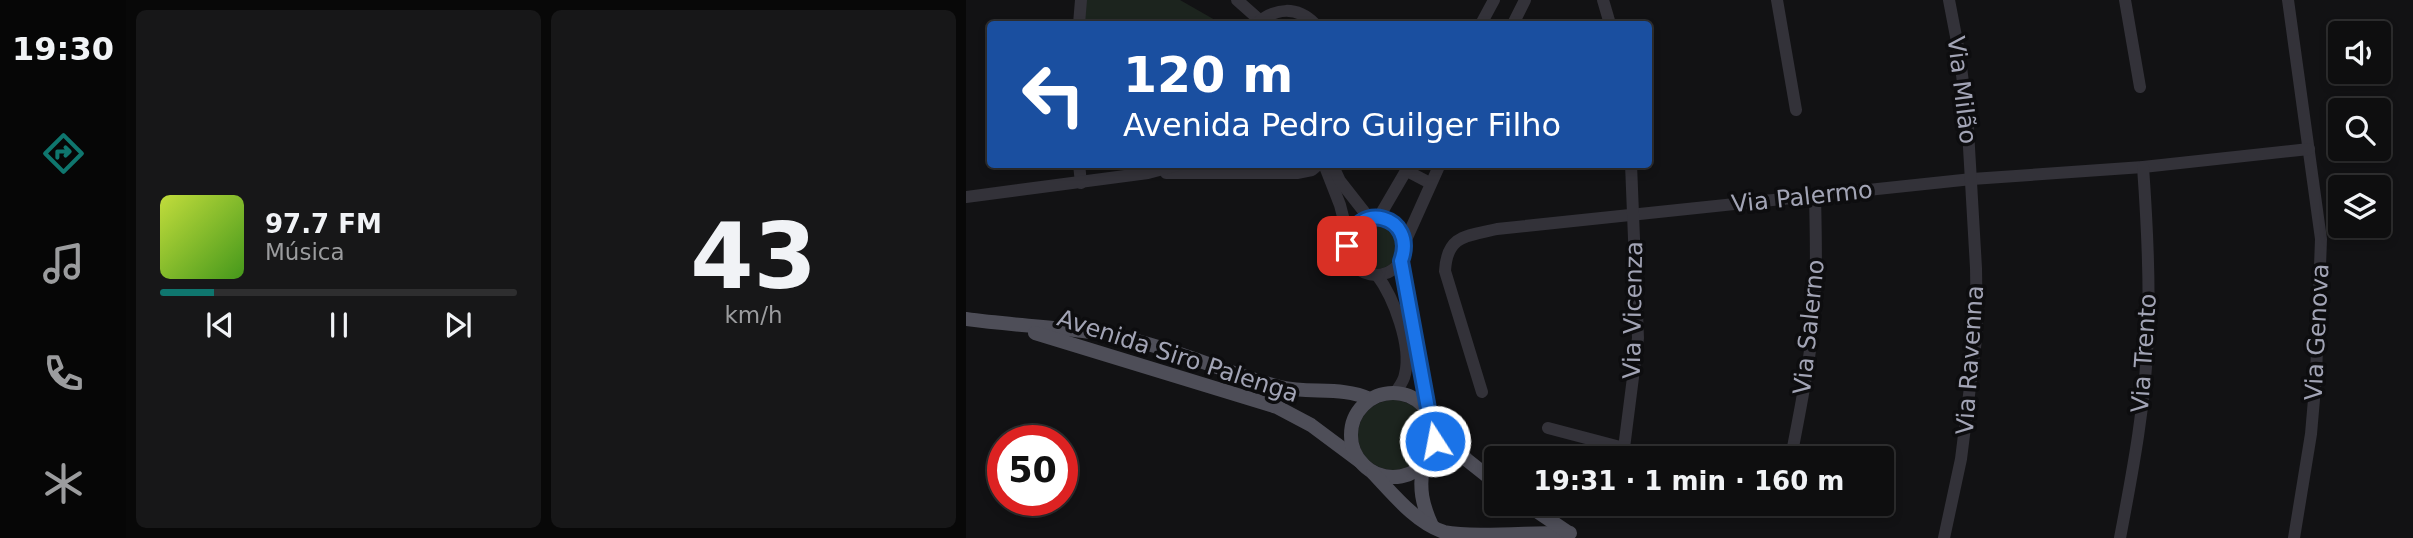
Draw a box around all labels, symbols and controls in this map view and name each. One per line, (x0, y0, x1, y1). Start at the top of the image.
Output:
map controls (2328, 21, 2391, 238)
button: sound (2328, 21, 2391, 84)
text: 19:30 (12, 30, 114, 68)
street label: Via Milão (1942, 35, 1982, 145)
text: 120 m (1123, 47, 1293, 104)
icon: left (1008, 49, 1099, 140)
button: search (2328, 98, 2391, 161)
text: Avenida Pedro Guilger Filho (1123, 106, 1561, 144)
icon: directions (39, 129, 88, 178)
button: layers (2328, 175, 2391, 238)
street label: Via Palermo (1730, 176, 1874, 218)
text: 43 (690, 204, 817, 309)
text: 97.7 FM (265, 209, 382, 239)
pin (1317, 216, 1377, 276)
icon: arrive (1328, 227, 1366, 265)
icon: music (39, 239, 88, 288)
text: Música (265, 239, 345, 265)
street label: Via Vicenza (1618, 241, 1648, 379)
street label: Via Salerno (1788, 258, 1830, 396)
street label: Via Genova (2299, 263, 2335, 401)
street label: Via Ravenna (1951, 284, 1989, 436)
street label: Via Trento (2126, 292, 2162, 414)
text: km/h (724, 302, 783, 328)
street label: Avenida Siro Palenga (1054, 304, 1302, 408)
icon: previous (201, 306, 239, 344)
icon: pause (320, 306, 358, 344)
icon: next (439, 306, 477, 344)
icon: phone (39, 349, 88, 398)
position arrow (1398, 404, 1472, 478)
speed limit sign: 50 (987, 425, 1078, 516)
icon: climate (39, 459, 88, 508)
text: 19:31 · 1 min · 160 m (1534, 466, 1844, 496)

